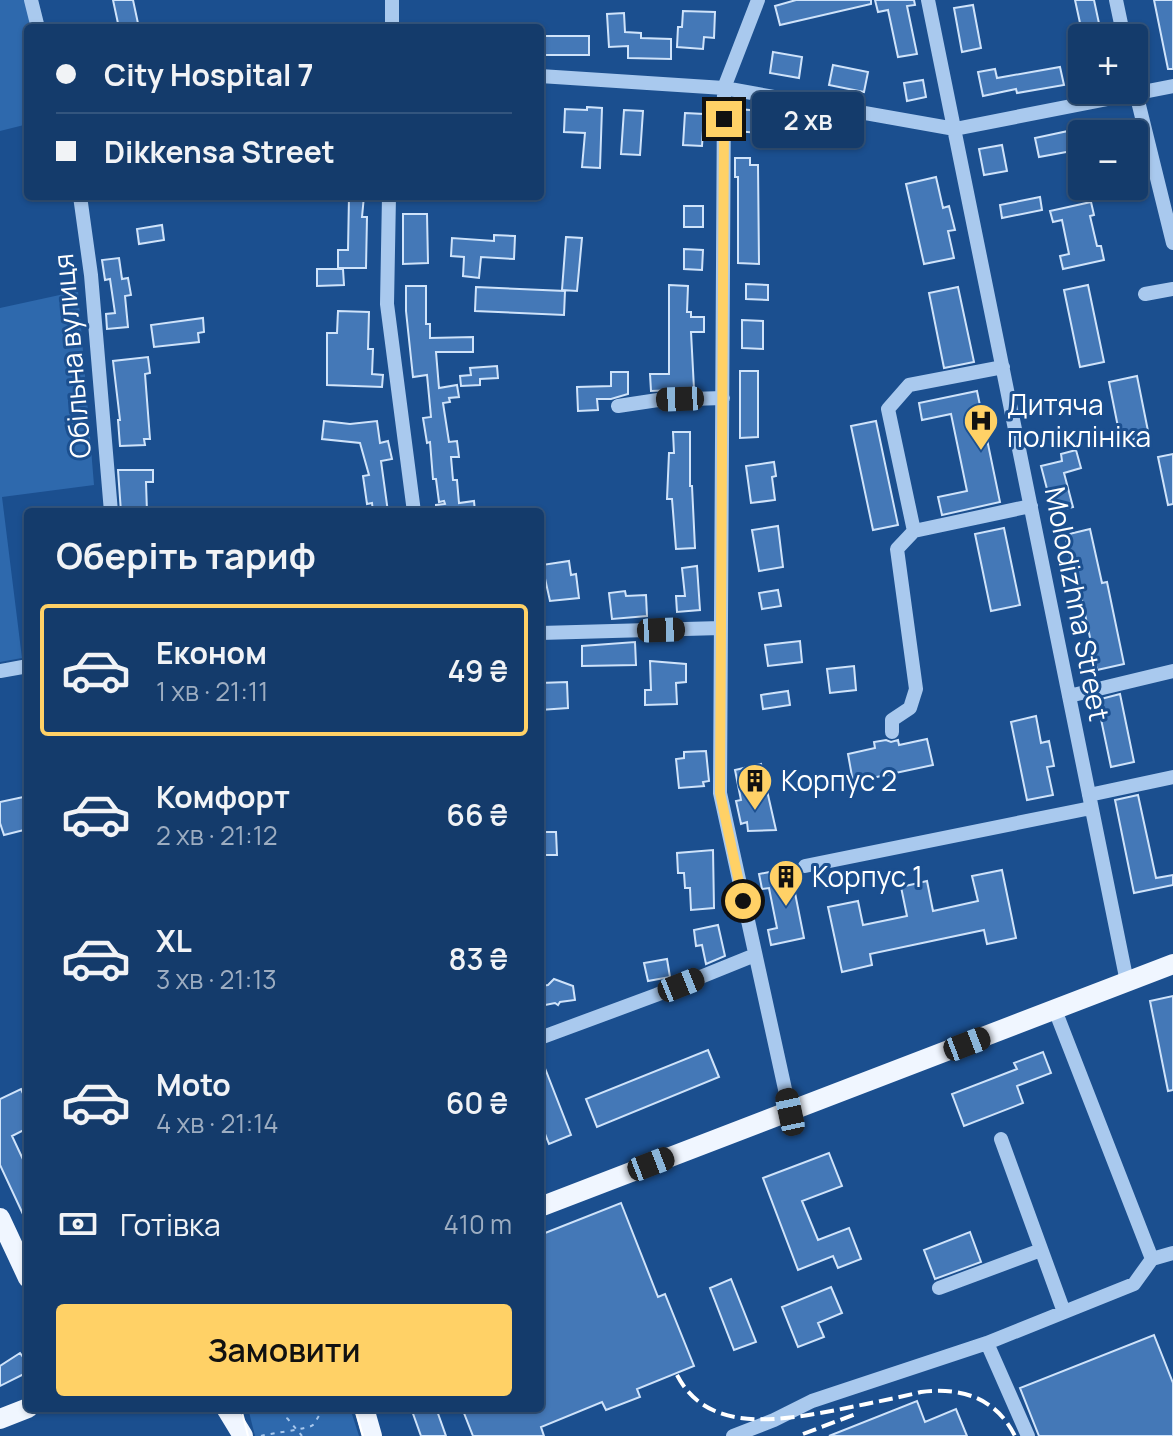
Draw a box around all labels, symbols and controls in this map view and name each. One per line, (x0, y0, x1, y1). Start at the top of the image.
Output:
map controls (1068, 24, 1148, 200)
button: + (1068, 24, 1148, 104)
text: City Hospital 7 (104, 54, 314, 95)
callout: 2 хв (752, 91, 864, 147)
route end (706, 101, 742, 137)
text: 2 хв (784, 102, 832, 138)
button: − (1068, 120, 1148, 200)
text: Dikkensa Street (104, 131, 335, 172)
street label: Обільна вулиця (43, 252, 99, 460)
place label: Дитяча поліклініка (1007, 385, 1151, 455)
car (656, 386, 704, 412)
hospital icon: Дитяча поліклініка (962, 402, 1000, 452)
street label: Molodizhna Street (1037, 483, 1119, 724)
text: Оберіть тариф (56, 531, 316, 580)
car (637, 617, 685, 643)
text: Економ (156, 632, 267, 673)
icon: car (60, 634, 132, 706)
text: 49 ₴ (447, 650, 508, 691)
text: 1 хв · 21:11 (156, 673, 268, 709)
place label: Корпус 2 (781, 761, 897, 799)
building icon: Корпус 2 (736, 762, 774, 812)
text: Комфорт (156, 776, 290, 817)
icon: car (60, 778, 132, 850)
text: 66 ₴ (446, 794, 508, 835)
text: 2 хв · 21:12 (156, 817, 278, 853)
place label: Корпус 1 (812, 857, 923, 895)
building icon: Корпус 1 (767, 858, 805, 908)
route start (725, 883, 761, 919)
text: XL (156, 920, 192, 961)
icon: car (60, 922, 132, 994)
text: 83 ₴ (448, 938, 508, 979)
text: 3 хв · 21:13 (156, 961, 277, 997)
car (654, 965, 708, 1005)
car (940, 1024, 994, 1064)
text: Moto (156, 1064, 231, 1105)
icon: car (60, 1066, 132, 1138)
text: 60 ₴ (446, 1082, 508, 1123)
car (773, 1086, 807, 1138)
text: 4 хв · 21:14 (156, 1105, 279, 1141)
car (624, 1144, 678, 1184)
icon: cash (56, 1202, 100, 1246)
text: Готівка (120, 1204, 221, 1245)
text: 410 m (443, 1206, 512, 1242)
button: Замовити (56, 1304, 512, 1396)

